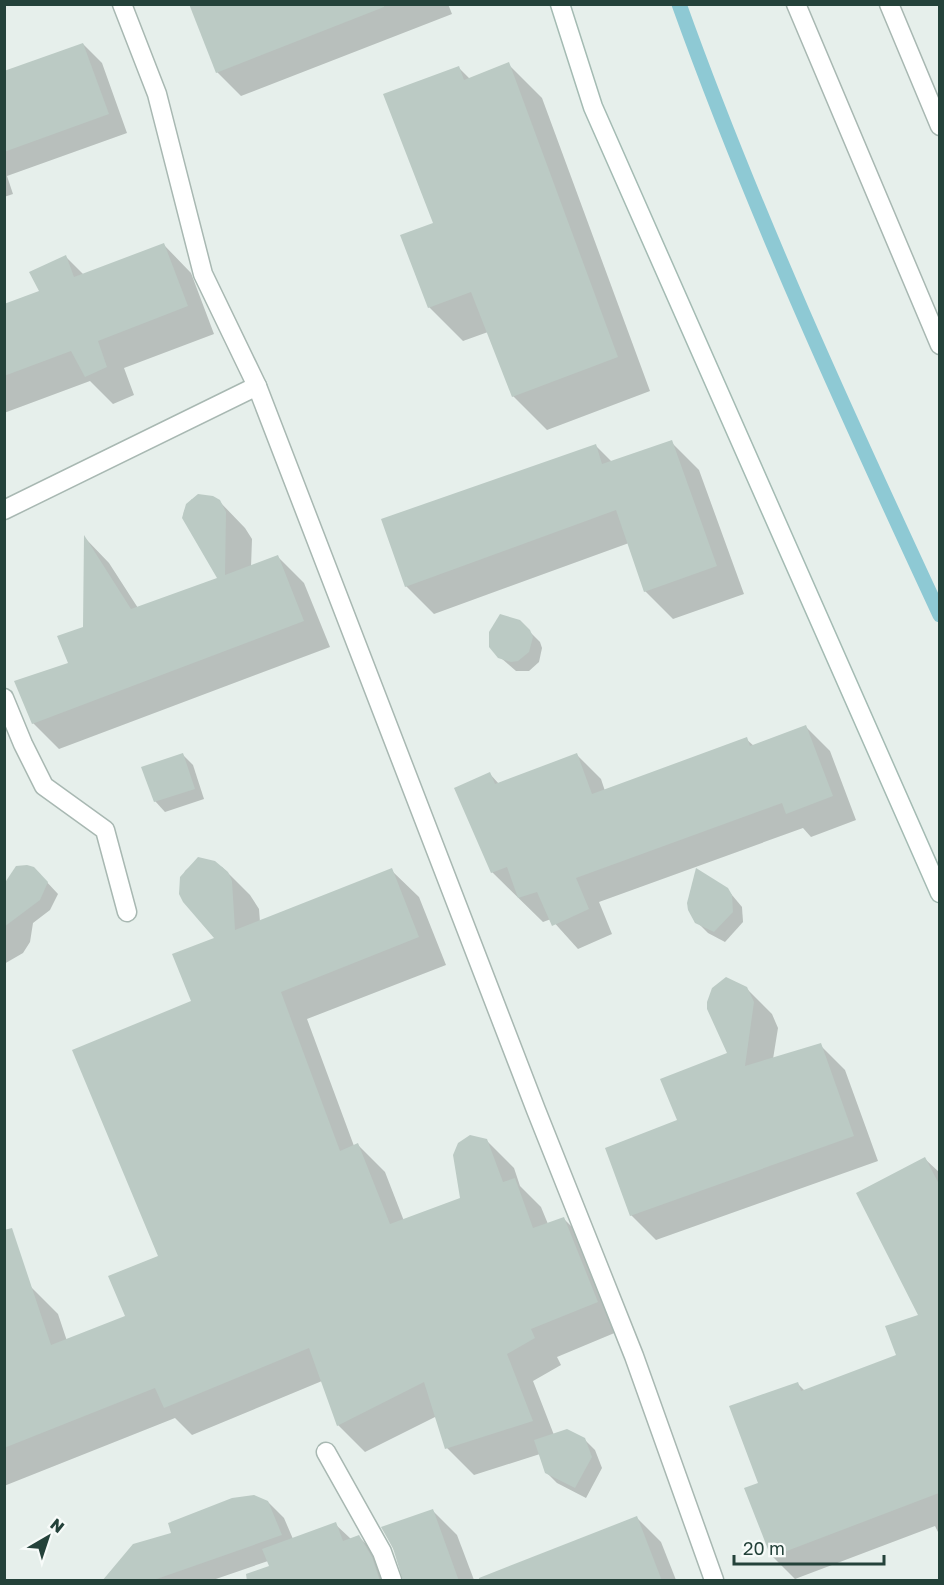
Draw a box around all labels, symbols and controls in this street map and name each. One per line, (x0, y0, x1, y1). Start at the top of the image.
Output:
north arrow (18, 1507, 78, 1567)
text: N (46, 1514, 68, 1537)
scale bar (734, 1528, 884, 1566)
text: 20 m (743, 1537, 785, 1559)

